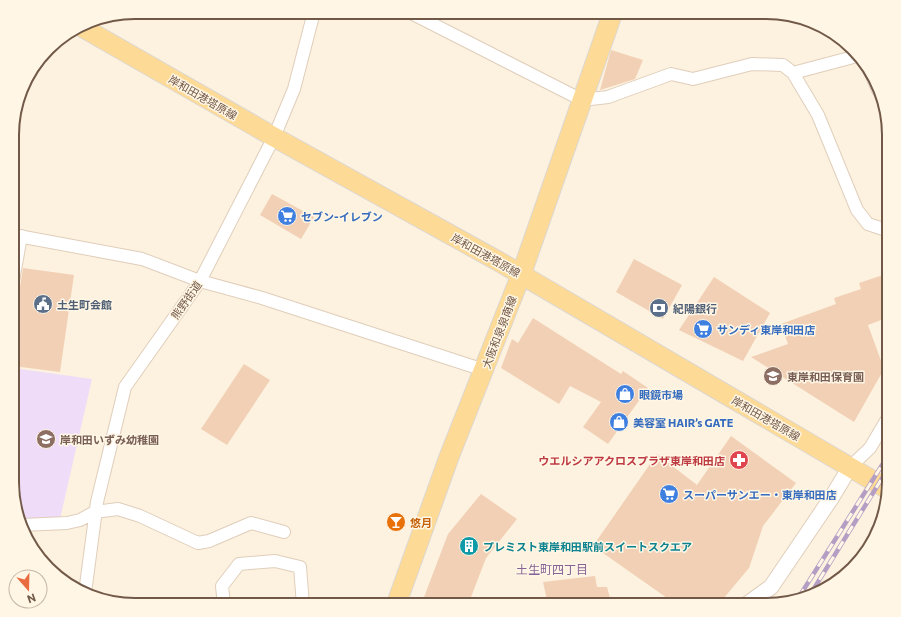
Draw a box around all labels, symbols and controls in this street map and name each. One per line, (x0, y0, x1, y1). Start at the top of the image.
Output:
street label: 岸和田港塔原線 (166, 72, 240, 122)
supermarket icon: セブン-イレブン (276, 205, 298, 227)
place label: セブン-イレブン (301, 210, 383, 223)
street label: 岸和田港塔原線 (449, 231, 523, 279)
street label: 熊野街道 (168, 278, 204, 322)
public building icon: 土生町会館 (32, 293, 54, 315)
street label: 大阪和泉泉南線 (479, 294, 519, 370)
bank icon: 紀陽銀行 (648, 297, 670, 319)
place label: 土生町会館 (57, 298, 112, 311)
place label: 紀陽銀行 (673, 302, 717, 315)
supermarket icon: サンディ東岸和田店 (692, 318, 714, 340)
place label: サンディ東岸和田店 (717, 323, 815, 336)
school or university icon: 東岸和田保育園 (762, 365, 784, 387)
place label: 東岸和田保育園 (787, 370, 864, 383)
shop icon: 眼鏡市場 (614, 383, 636, 405)
place label: 眼鏡市場 (639, 388, 683, 401)
street label: 岸和田港塔原線 (729, 393, 803, 443)
shop icon: 美容室 HAIR’s GATE (608, 411, 630, 433)
place label: 美容室 HAIR’s GATE (633, 416, 734, 429)
school or university icon: 岸和田いずみ幼稚園 (35, 428, 57, 450)
place label: 岸和田いずみ幼稚園 (60, 433, 159, 446)
pharmacy icon: ウエルシアアクロスプラザ東岸和田店 (728, 449, 750, 471)
place label: ウエルシアアクロスプラザ東岸和田店 (539, 454, 725, 467)
supermarket icon: スーパーサンエー・東岸和田店 (658, 483, 680, 505)
place label: スーパーサンエー・東岸和田店 (683, 488, 837, 501)
bar icon: 悠月 (385, 511, 407, 533)
place label: 悠月 (410, 516, 432, 529)
building icon: プレミスト東岸和田駅前スイートスクエア (458, 535, 480, 557)
place label: プレミスト東岸和田駅前スイートスクエア (483, 540, 692, 553)
district label: 土生町四丁目 (516, 562, 588, 576)
north arrow (8, 569, 48, 609)
text: N (25, 591, 38, 606)

